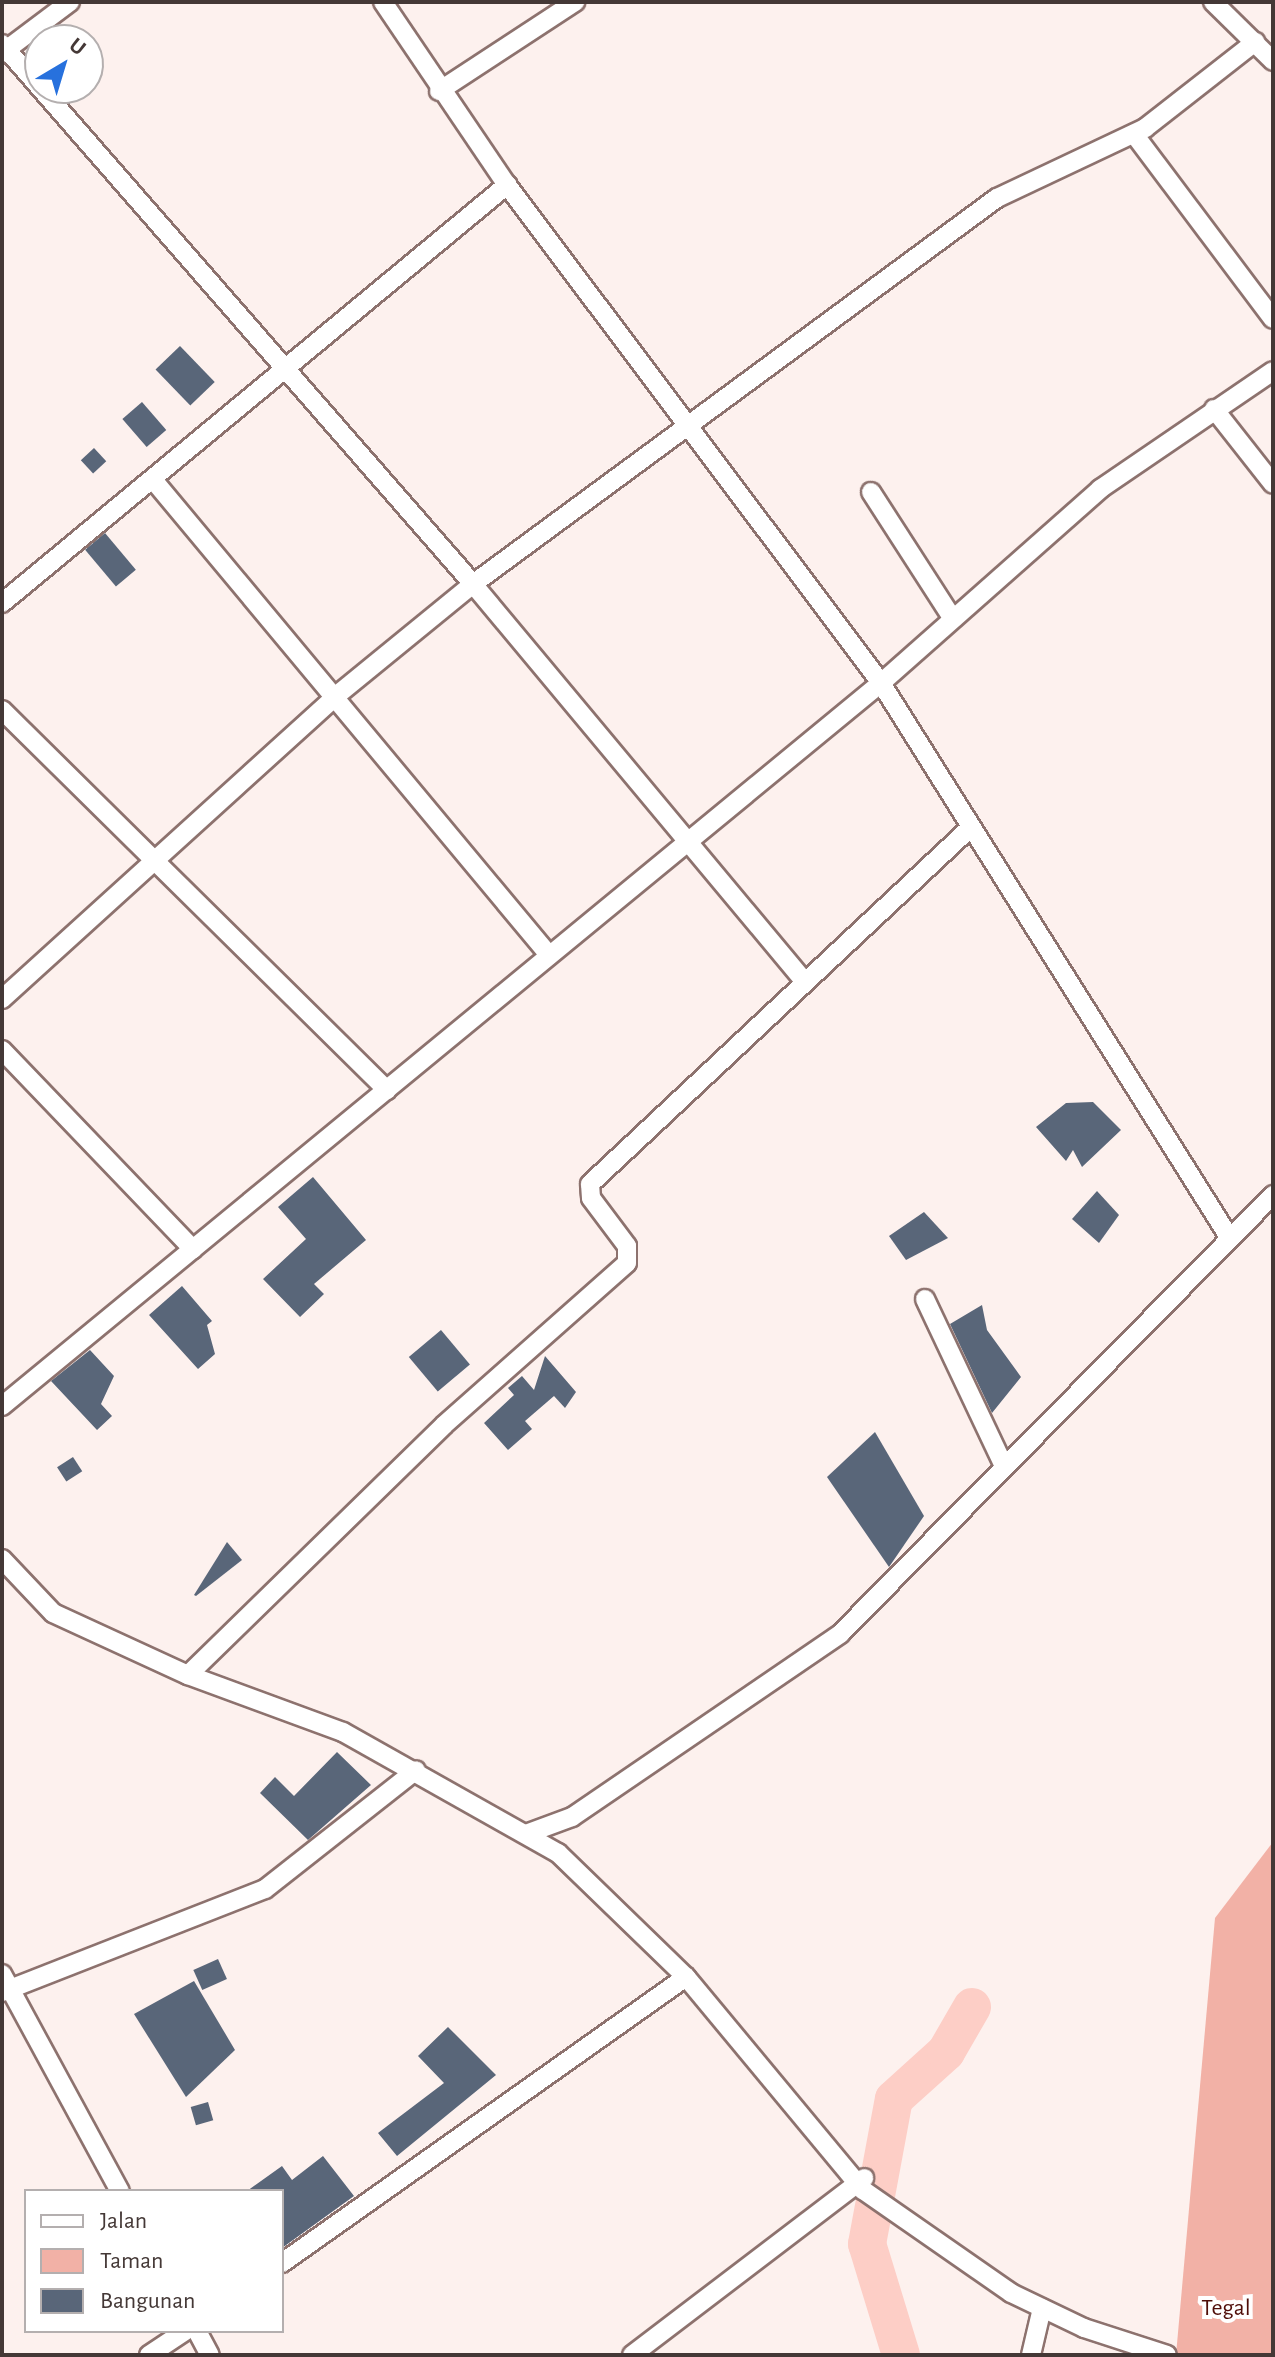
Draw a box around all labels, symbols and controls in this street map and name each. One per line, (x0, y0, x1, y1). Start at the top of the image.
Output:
north arrow (24, 24, 104, 104)
text: U (65, 34, 90, 60)
legend (24, 2189, 284, 2333)
text: Jalan (100, 2209, 147, 2233)
text: Taman (100, 2249, 163, 2273)
text: Bangunan (100, 2289, 195, 2313)
park label: Tegal (1201, 2295, 1251, 2323)

